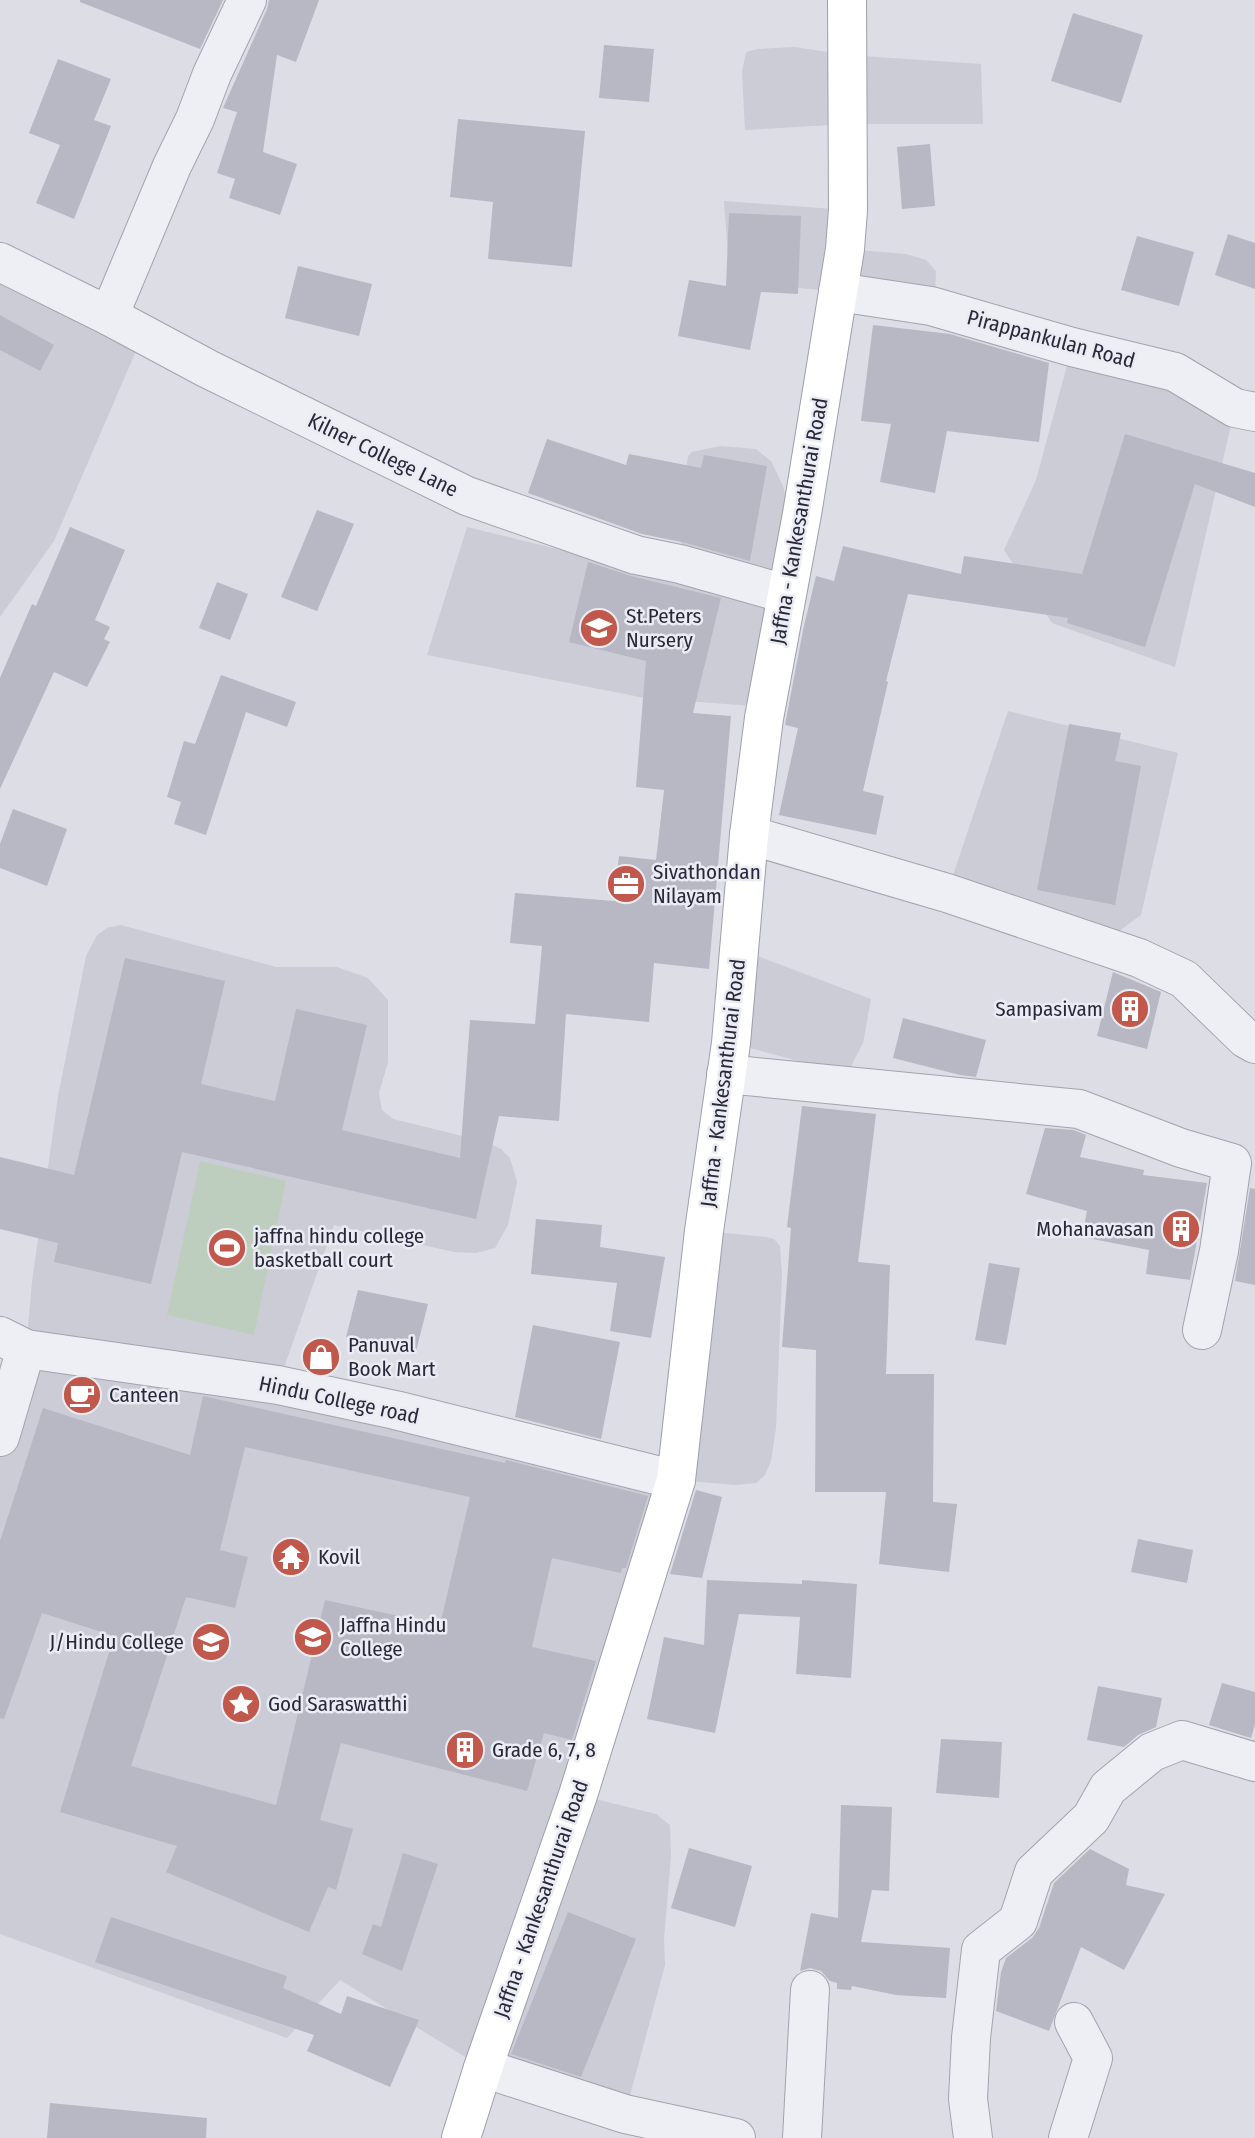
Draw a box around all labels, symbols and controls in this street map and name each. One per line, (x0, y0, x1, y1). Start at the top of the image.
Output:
street label: Pirappankulan Road (964, 304, 1138, 374)
street label: Jaffna - Kankesanthurai Road (764, 396, 834, 646)
street label: Kilner College Lane (304, 407, 462, 503)
place label: St.Peters Nursery (626, 603, 702, 653)
school or university icon: St.Peters Nursery (578, 607, 620, 649)
place label: Sivathondan Nilayam (653, 859, 761, 909)
office icon: Sivathondan Nilayam (605, 863, 647, 905)
street label: Jaffna - Kankesanthurai Road (695, 957, 751, 1209)
building icon: Sampasivam (1109, 988, 1151, 1030)
place label: Sampasivam (995, 996, 1103, 1022)
building icon: Mohanavasan (1160, 1208, 1202, 1250)
place label: Mohanavasan (1036, 1216, 1154, 1242)
place label: jaffna hindu college basketball court (253, 1223, 424, 1273)
sports icon: jaffna hindu college basketball court (206, 1227, 248, 1269)
place label: Panuval Book Mart (348, 1332, 436, 1382)
shop icon: Panuval Book Mart (300, 1336, 342, 1378)
street label: Hindu College road (257, 1370, 421, 1430)
cafe icon: Canteen (61, 1374, 103, 1416)
place label: Canteen (109, 1382, 179, 1408)
temple icon: Kovil (270, 1536, 312, 1578)
place label: Kovil (318, 1544, 360, 1570)
place label: Jaffna Hindu College (340, 1612, 447, 1662)
school or university icon: Jaffna Hindu College (292, 1616, 334, 1658)
school or university icon: J/Hindu College (190, 1621, 232, 1663)
place label: J/Hindu College (50, 1629, 184, 1655)
place icon: God Saraswatthi (220, 1683, 262, 1725)
place label: God Saraswatthi (268, 1691, 407, 1717)
building icon: Grade 6, 7, 8 (444, 1729, 486, 1771)
place label: Grade 6, 7, 8 (492, 1737, 596, 1763)
street label: Jaffna - Kankesanthurai Road (488, 1777, 594, 2021)

